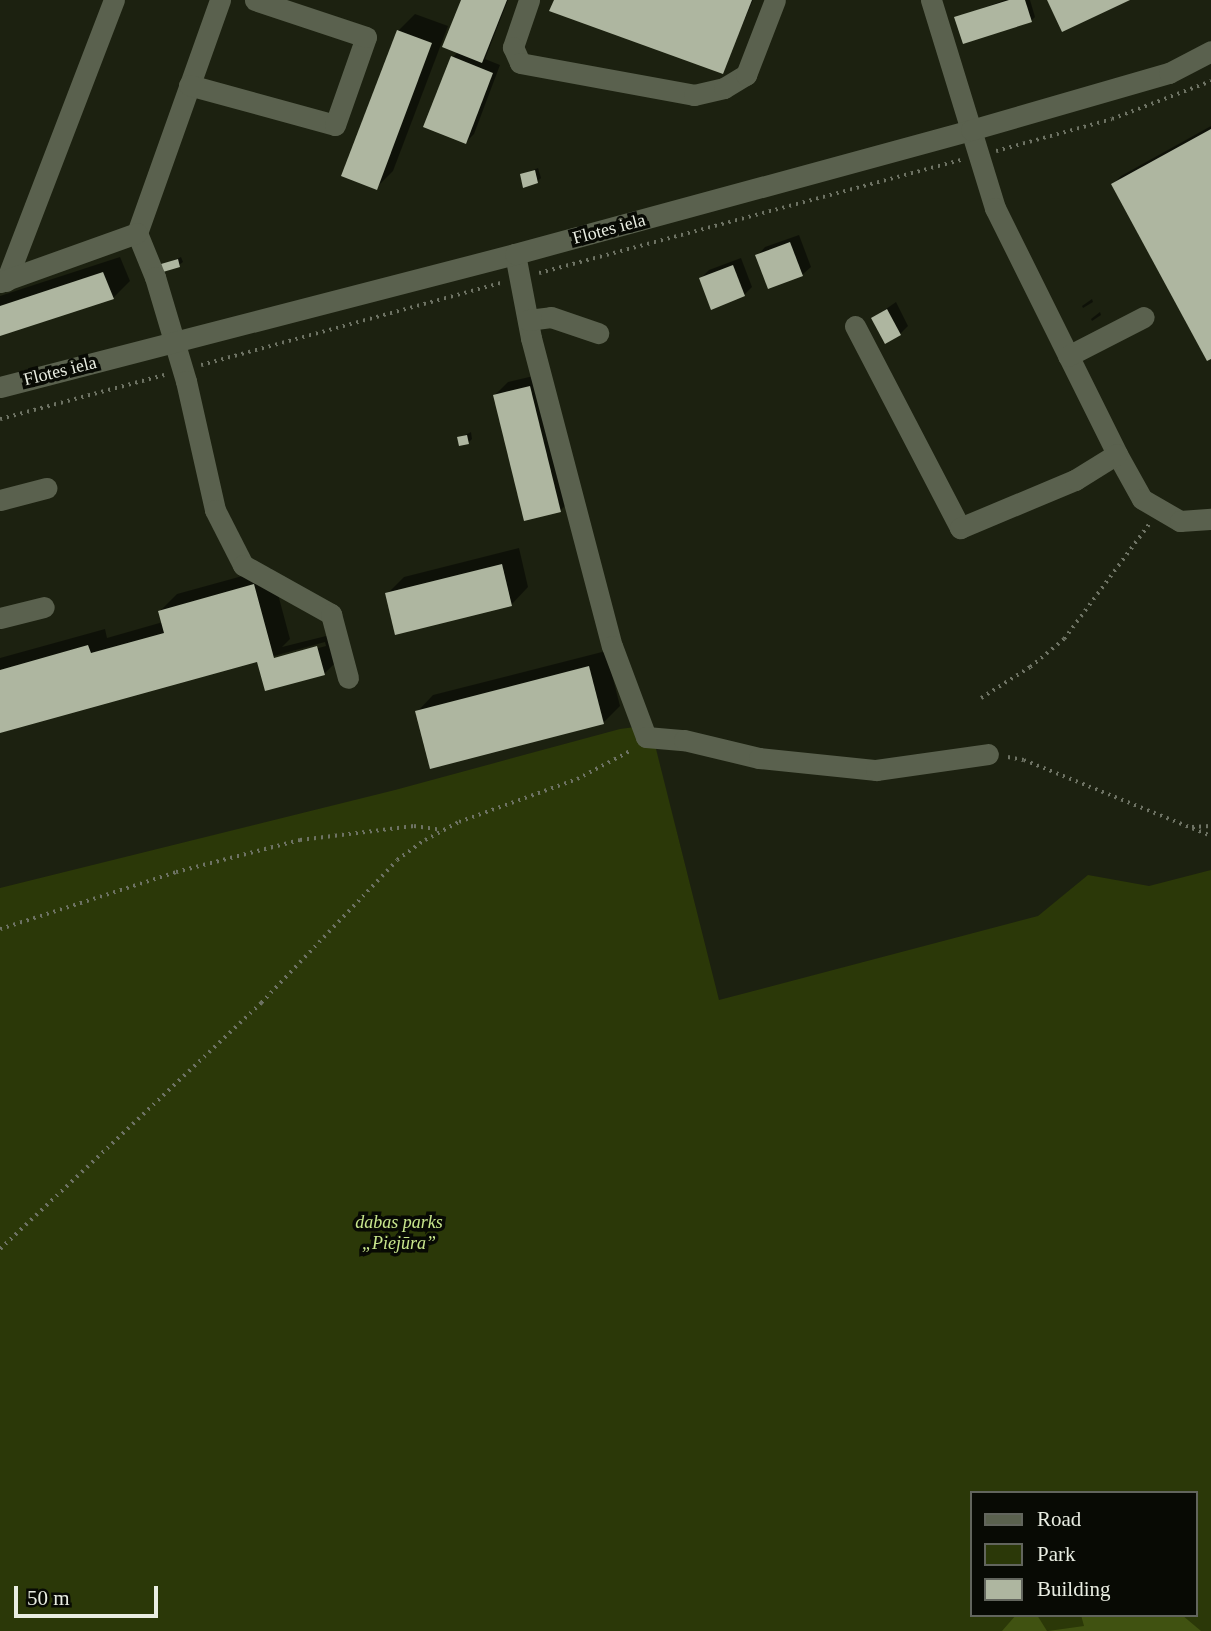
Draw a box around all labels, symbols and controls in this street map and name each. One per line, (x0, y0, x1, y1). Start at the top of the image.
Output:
street label: Flotes iela (570, 209, 648, 249)
street label: Flotes iela (21, 352, 99, 390)
park label: dabas parks „Piejūra” (355, 1212, 443, 1254)
legend (970, 1491, 1197, 1617)
text: Road (1037, 1507, 1081, 1531)
text: Park (1037, 1542, 1076, 1566)
scale bar (18, 1572, 161, 1616)
text: Building (1037, 1577, 1111, 1601)
text: 50 m (27, 1586, 70, 1610)

